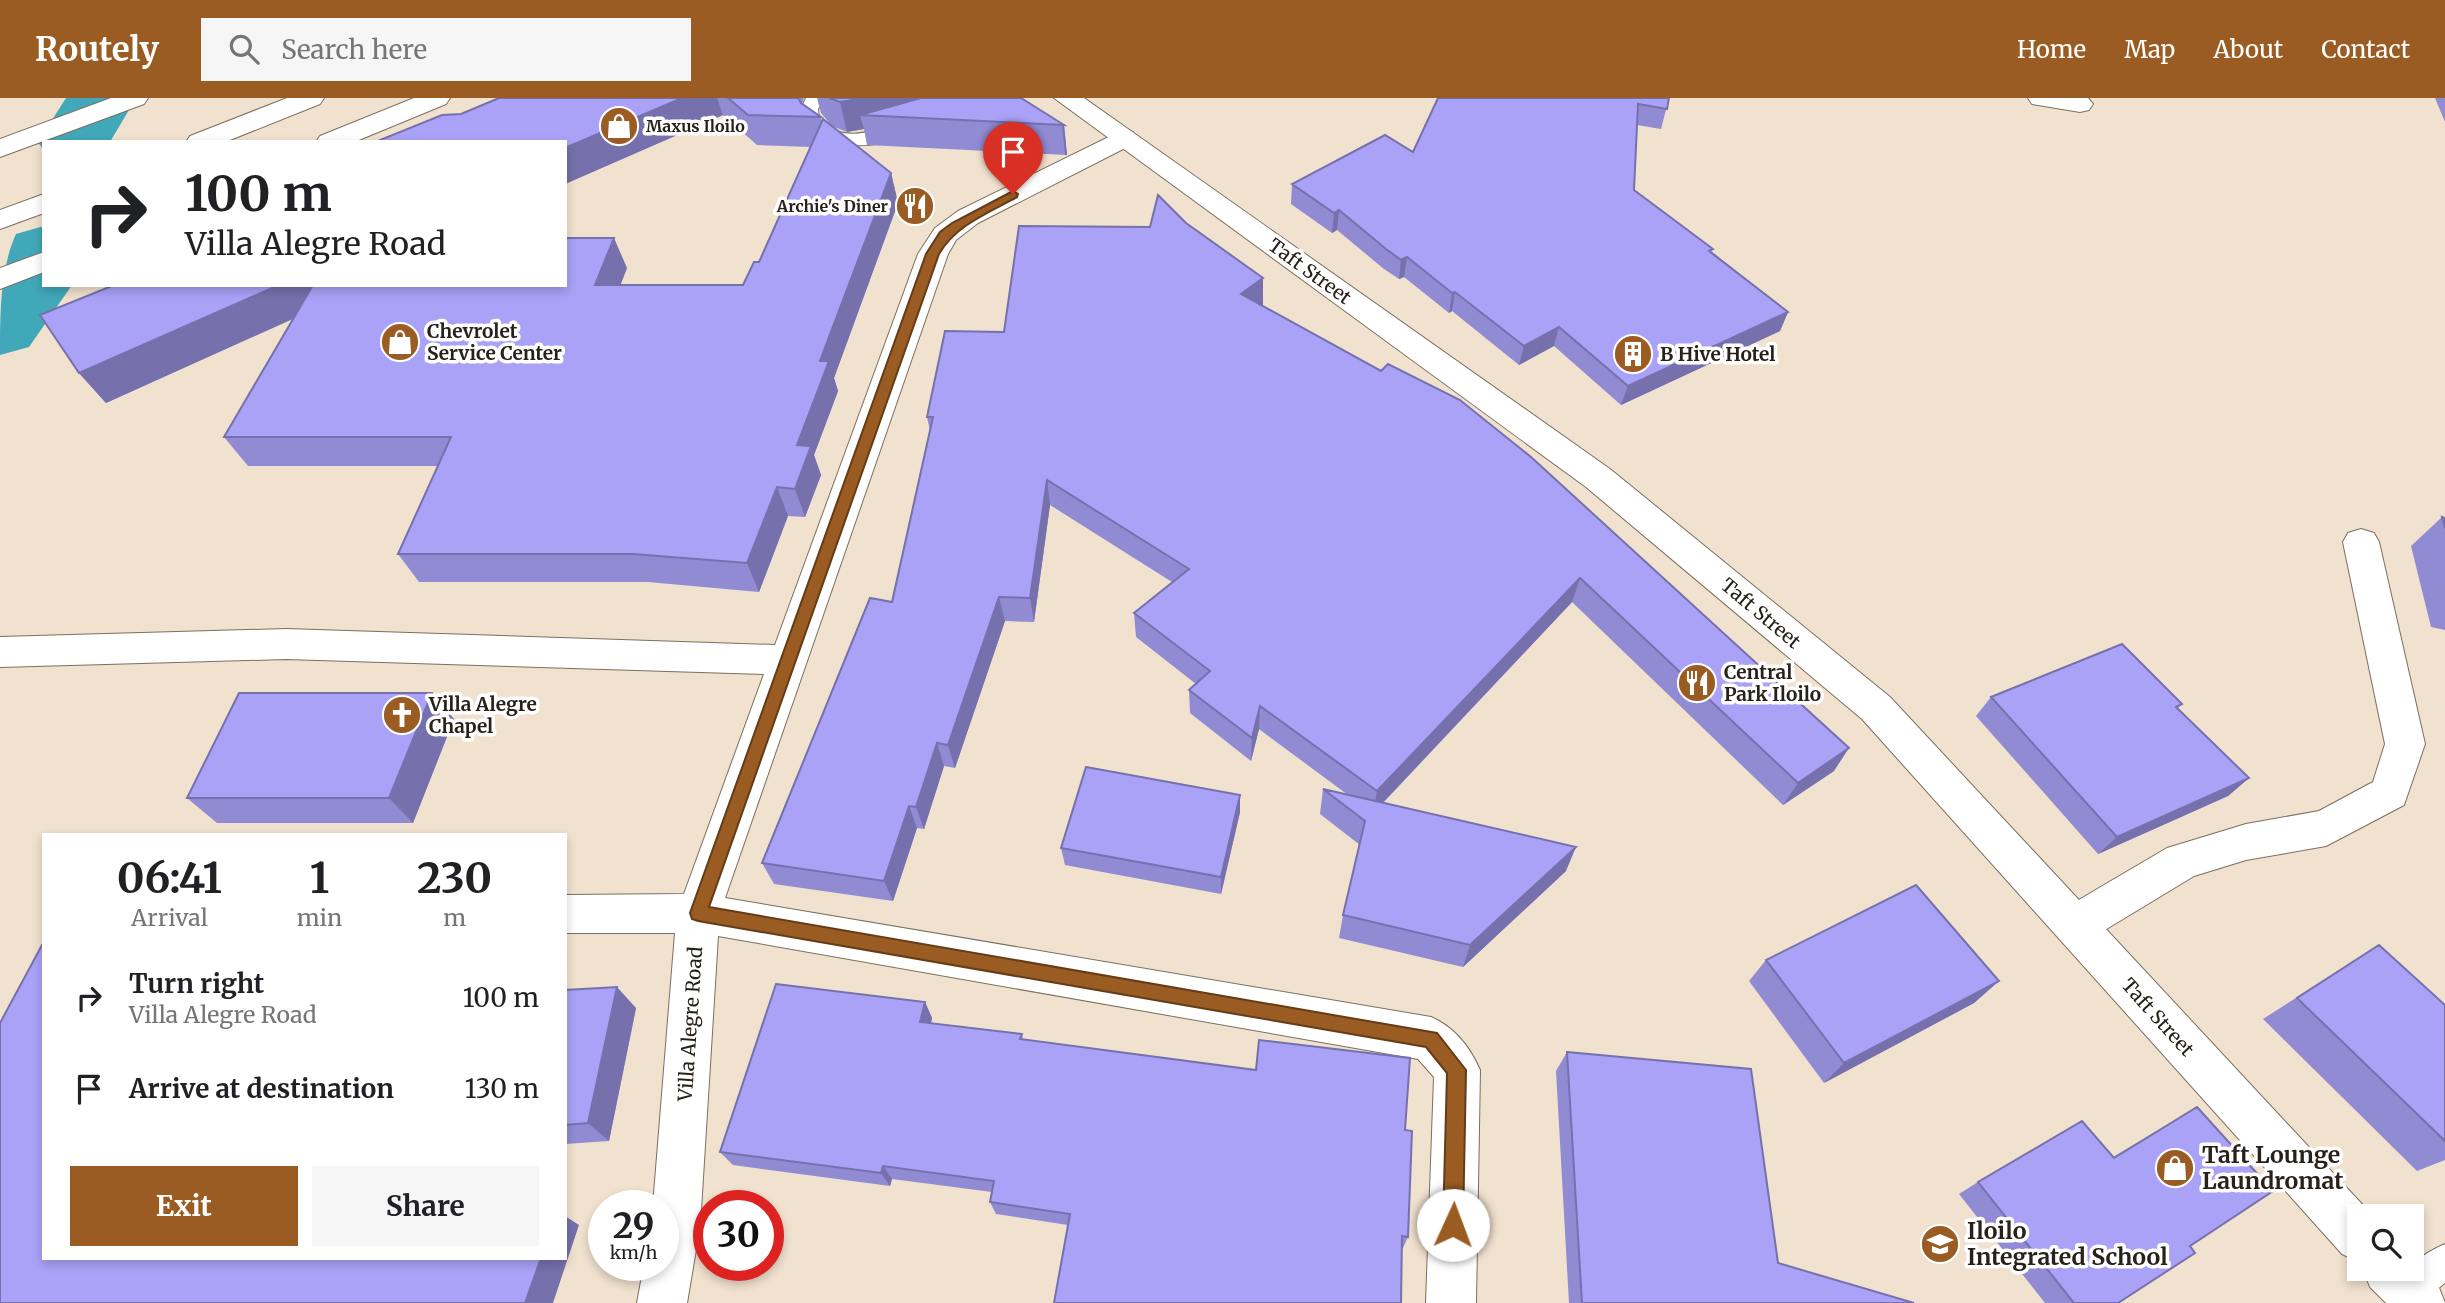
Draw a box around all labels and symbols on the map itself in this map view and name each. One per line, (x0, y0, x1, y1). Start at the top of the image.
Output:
shop icon: Maxus Iloilo (598, 105, 640, 147)
place label: Maxus Iloilo (646, 116, 745, 136)
pin (983, 122, 1043, 194)
restaurant icon: Archie's Diner (894, 185, 936, 227)
place label: Archie's Diner (776, 196, 889, 216)
street label: Taft Street (1264, 233, 1357, 309)
place label: Chevrolet Service Center (427, 319, 562, 365)
shop icon: Chevrolet Service Center (379, 321, 421, 363)
building icon: B Hive Hotel (1612, 333, 1654, 375)
place label: B Hive Hotel (1660, 342, 1775, 366)
street label: Taft Street (1716, 573, 1806, 654)
place label: Central Park Iloilo (1724, 660, 1821, 706)
restaurant icon: Central Park Iloilo (1676, 662, 1718, 704)
place label: Villa Alegre Chapel (428, 692, 537, 738)
church icon: Villa Alegre Chapel (381, 694, 423, 736)
street label: Villa Alegre Road (673, 946, 707, 1103)
street label: Taft Street (2117, 973, 2200, 1061)
place label: Taft Lounge Laundromat (2202, 1140, 2343, 1195)
shop icon: Taft Lounge Laundromat (2154, 1147, 2196, 1189)
position arrow (1416, 1188, 1490, 1262)
speed limit sign: 30 (693, 1190, 784, 1281)
place label: Iloilo Integrated School (1967, 1216, 2168, 1271)
school or university icon: Iloilo Integrated School (1919, 1223, 1961, 1265)

